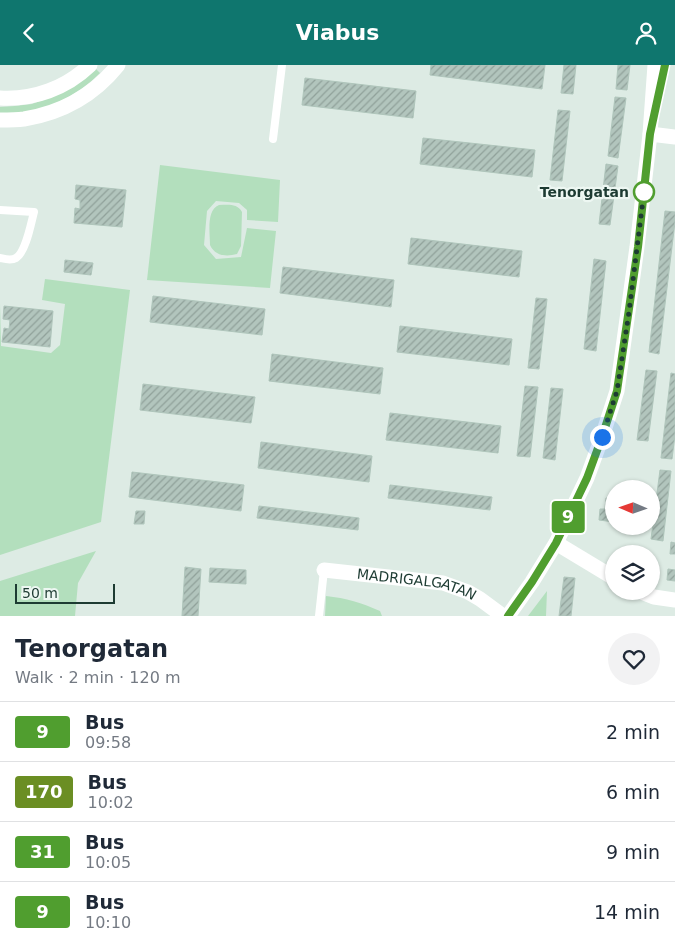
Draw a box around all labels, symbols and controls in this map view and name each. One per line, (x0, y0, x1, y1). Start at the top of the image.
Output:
icon: back (15, 19, 43, 47)
icon: person (632, 19, 660, 47)
text: Viabus (296, 20, 379, 45)
marker: Tenorgatan (633, 181, 655, 203)
place label: Tenorgatan (540, 184, 629, 200)
your location (590, 425, 615, 450)
north arrow (605, 480, 660, 535)
map controls (605, 480, 660, 600)
line badge: 9 (552, 501, 584, 533)
text: 9 (562, 506, 574, 527)
button: layers (605, 545, 660, 600)
street label: MADRIGALGATAN (356, 566, 479, 603)
scale bar (15, 581, 115, 604)
text: 50 m (22, 585, 58, 601)
button: heart (608, 633, 660, 685)
text: Tenorgatan (15, 635, 168, 663)
text: Walk · 2 min · 120 m (15, 668, 180, 687)
text: Bus (85, 711, 124, 733)
text: 9 (36, 721, 49, 742)
text: 2 min (606, 721, 660, 743)
text: 09:58 (85, 733, 131, 752)
text: Bus (88, 771, 127, 793)
text: 170 (25, 781, 63, 802)
text: 6 min (606, 781, 660, 803)
text: 10:02 (88, 793, 134, 812)
text: Bus (85, 831, 124, 853)
text: 31 (30, 841, 55, 862)
text: 9 min (606, 841, 660, 863)
text: 10:05 (85, 853, 131, 872)
text: Bus (85, 891, 124, 913)
text: 9 (36, 901, 49, 922)
text: 14 min (594, 901, 660, 923)
text: 10:10 (85, 913, 131, 932)

